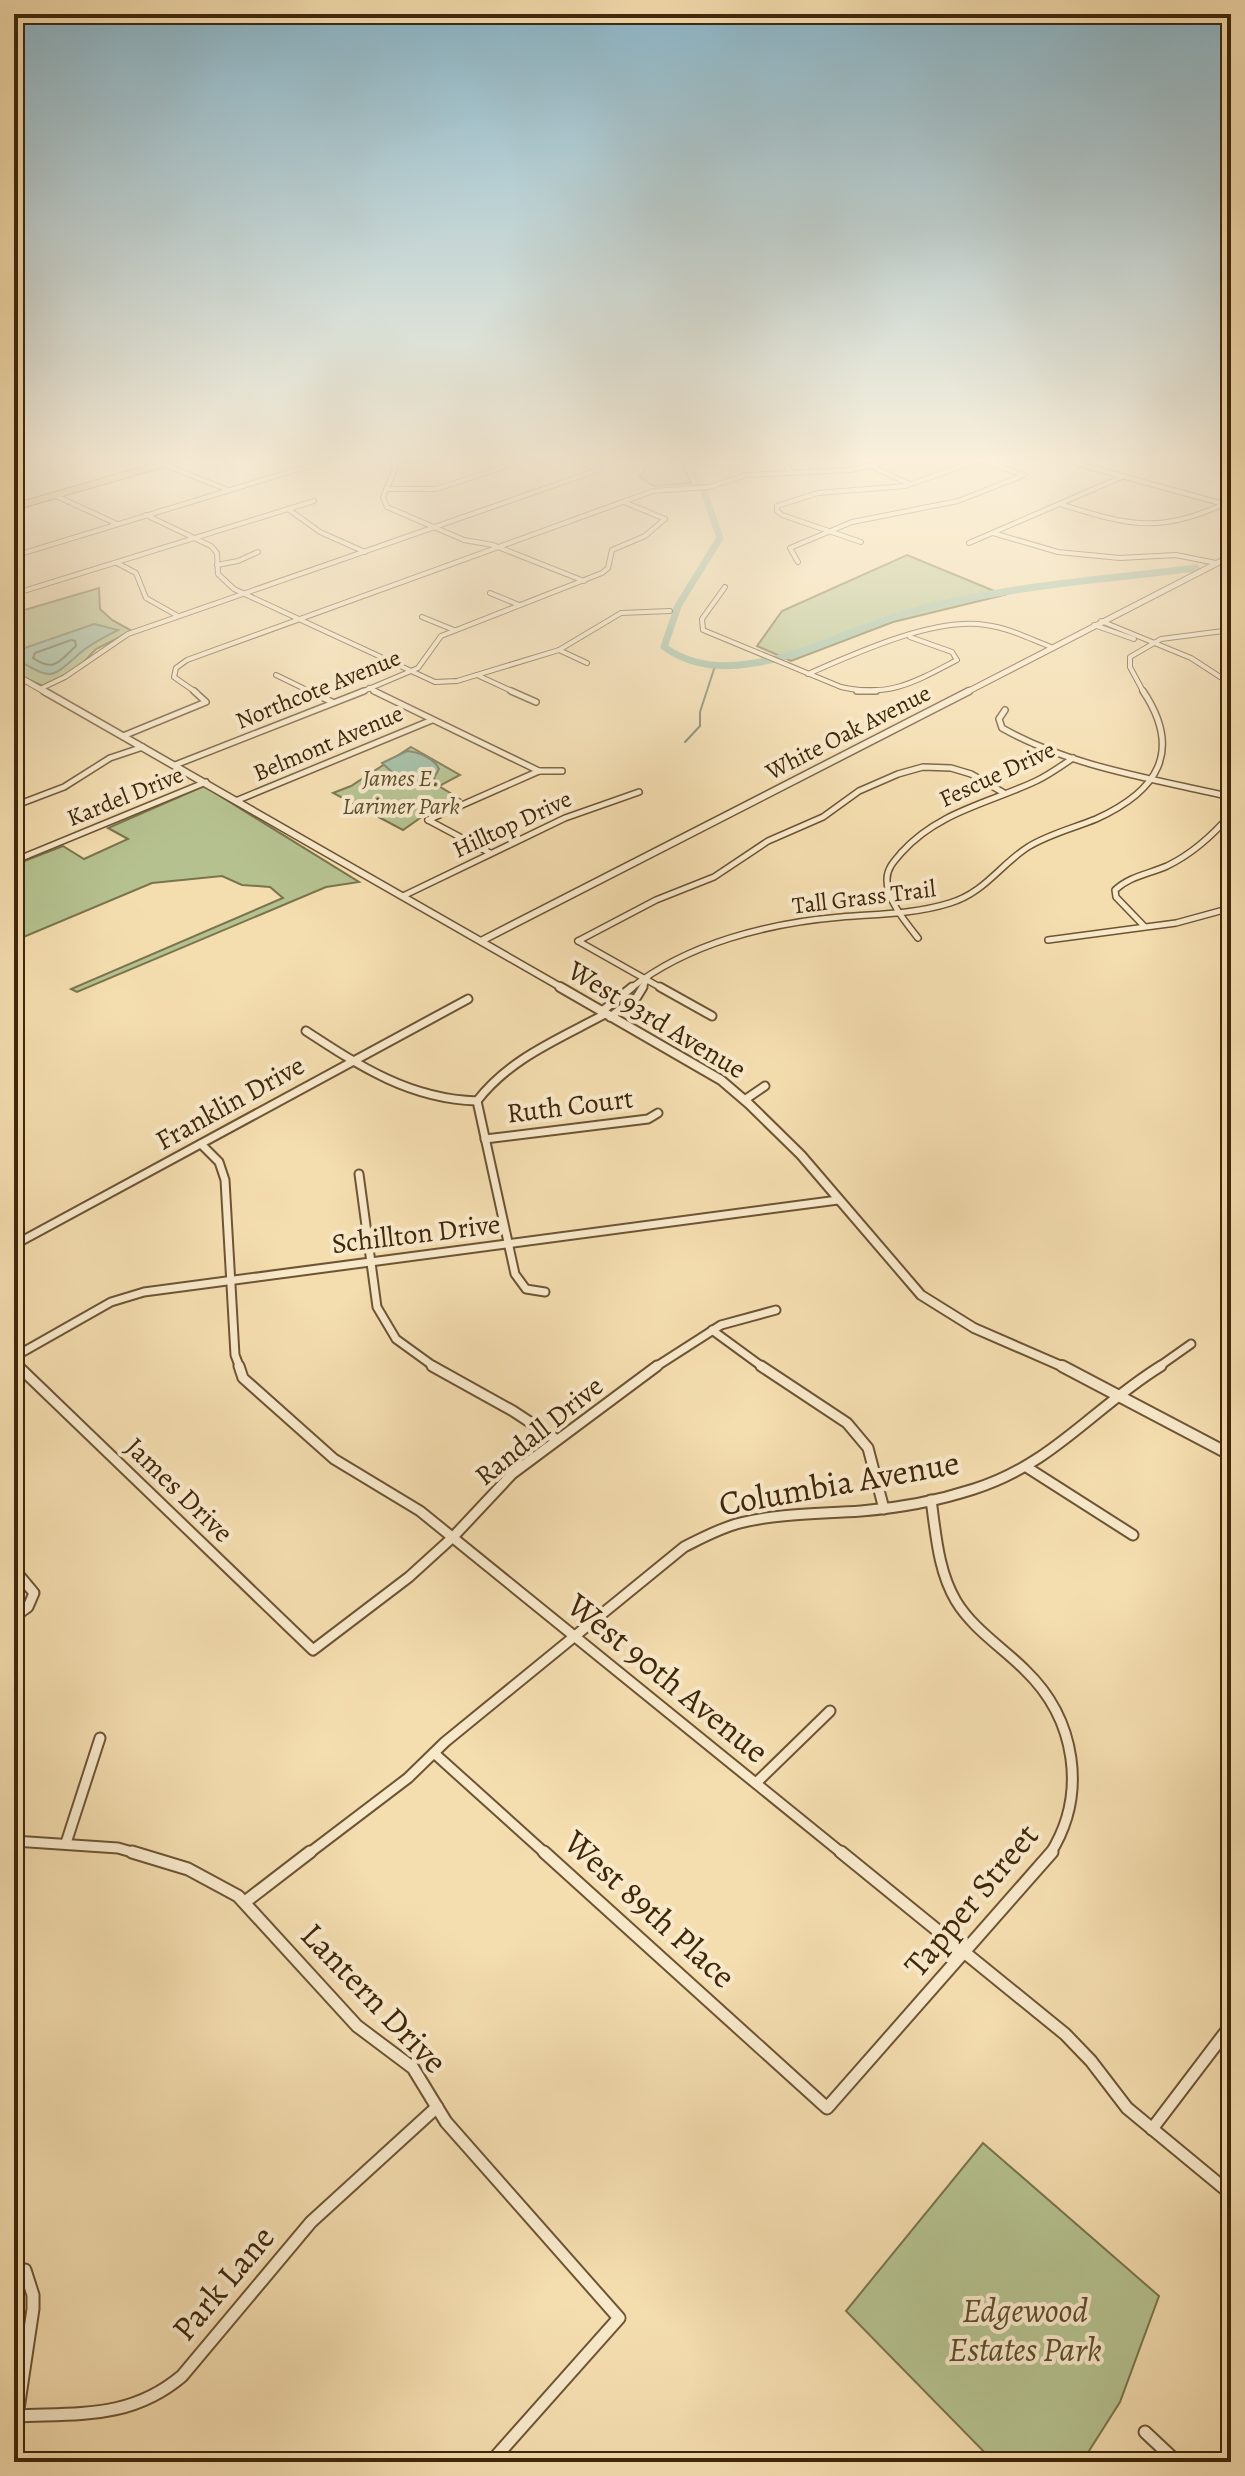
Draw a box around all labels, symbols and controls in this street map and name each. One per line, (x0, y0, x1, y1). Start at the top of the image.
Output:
street label: Northcote Avenue (231, 641, 405, 737)
street label: White Oak Avenue (759, 677, 936, 788)
street label: Belmont Avenue (248, 697, 408, 789)
street label: Fescue Drive (934, 733, 1060, 815)
street label: Kardel Drive (62, 758, 188, 834)
park label: James E. Larimer Park (342, 762, 460, 822)
street label: Hilltop Drive (447, 783, 577, 865)
street label: Tall Grass Trail (790, 872, 938, 922)
street label: West 93rd Avenue (560, 951, 753, 1088)
street label: Franklin Drive (149, 1046, 311, 1160)
street label: Ruth Court (505, 1079, 635, 1133)
street label: Schillton Drive (330, 1205, 502, 1263)
street label: Randall Drive (467, 1367, 611, 1495)
street label: James Drive (117, 1429, 241, 1551)
street label: Columbia Avenue (715, 1439, 963, 1527)
street label: West 90th Avenue (556, 1581, 779, 1774)
street label: Tapper Street (893, 1813, 1049, 1987)
street label: West 89th Place (553, 1819, 746, 1999)
street label: Lantern Drive (290, 1912, 458, 2084)
street label: Park Lane (161, 2215, 285, 2351)
park label: Edgewood Estates Park (948, 2287, 1102, 2373)

